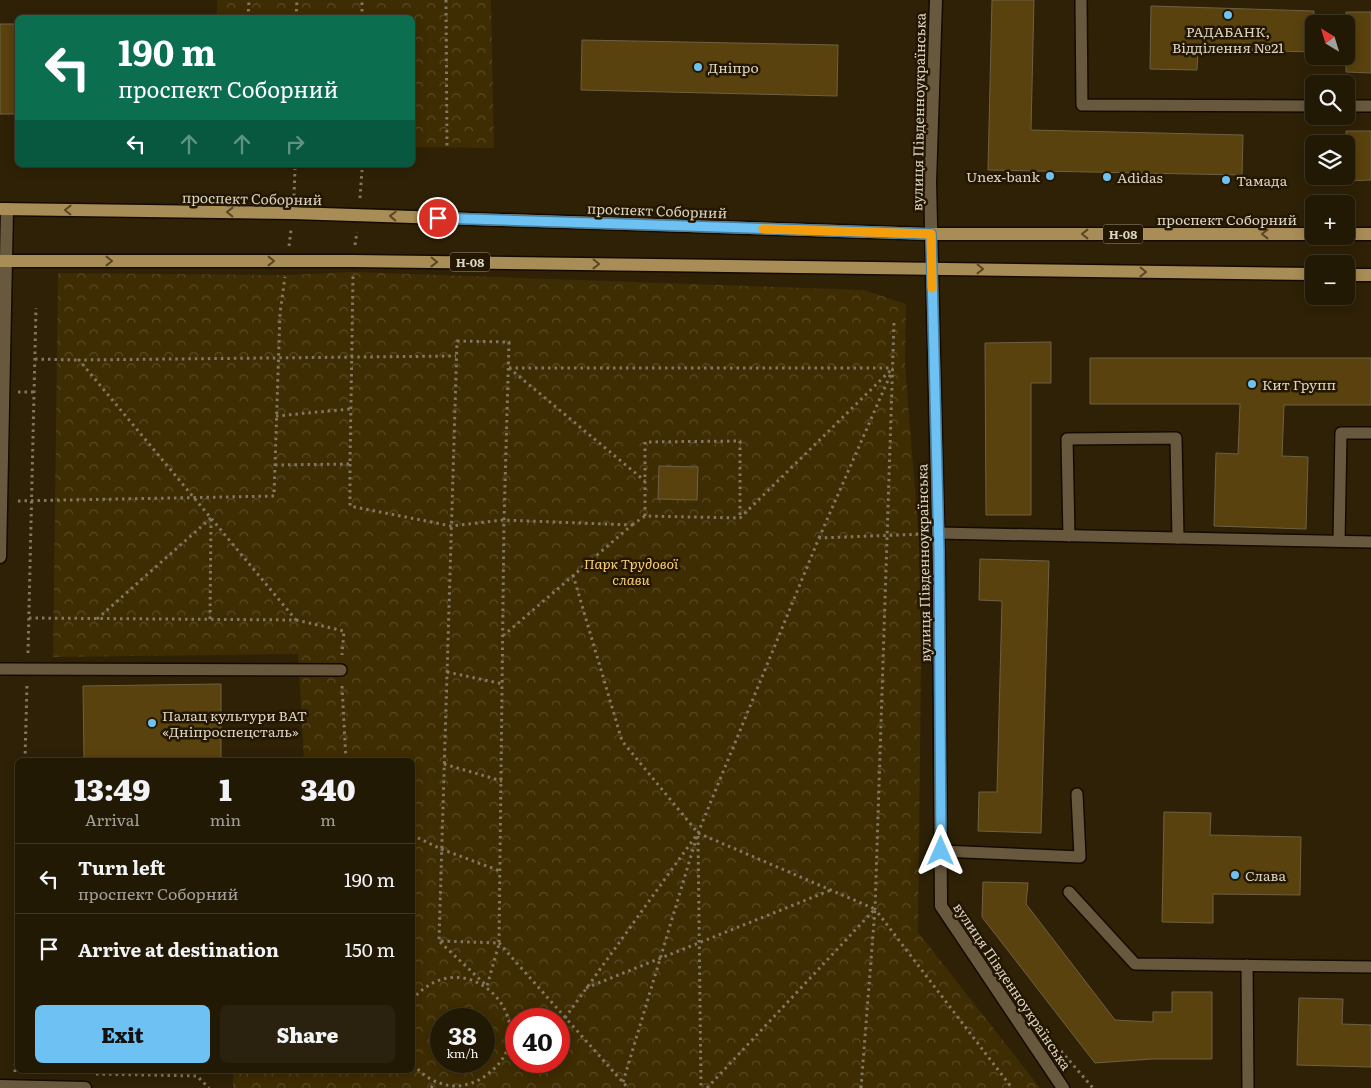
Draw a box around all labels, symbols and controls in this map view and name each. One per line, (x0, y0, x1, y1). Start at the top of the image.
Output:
marker: РАДАБАНК, Відділення №21 (1222, 9, 1234, 21)
street label: вулиця Південноукраїнська (906, 12, 930, 211)
north arrow (1305, 15, 1355, 65)
map controls (1305, 15, 1355, 305)
place label: РАДАБАНК, Відділення №21 (1172, 21, 1284, 57)
text: 190 m (118, 25, 216, 77)
icon: left (35, 35, 100, 100)
place label: Дніпро (708, 57, 759, 77)
marker: Дніпро (692, 61, 704, 73)
text: проспект Соборний (118, 72, 339, 105)
button: search (1305, 75, 1355, 125)
icon: left (122, 130, 150, 158)
icon: ahead (175, 130, 203, 158)
icon: ahead (228, 130, 256, 158)
icon: right (281, 130, 309, 158)
button: layers (1305, 135, 1355, 185)
place label: Unex-bank (966, 166, 1040, 186)
place label: Adidas (1117, 167, 1163, 187)
marker: Unex-bank (1044, 170, 1056, 182)
place label: Тамада (1236, 170, 1288, 190)
marker: Adidas (1101, 171, 1113, 183)
marker: Тамада (1220, 174, 1232, 186)
street label: проспект Соборний (182, 187, 322, 209)
button: + (1305, 195, 1355, 245)
pin (417, 197, 459, 239)
street label: проспект Соборний (587, 198, 727, 222)
icon: arrive (424, 204, 452, 232)
one-way arrow (64, 205, 72, 215)
one-way arrow (226, 207, 234, 217)
street label: проспект Соборний (1157, 209, 1297, 229)
one-way arrow (389, 211, 397, 222)
road number: Н-08 (1103, 224, 1143, 243)
one-way arrow (1081, 229, 1088, 239)
one-way arrow (1261, 229, 1268, 239)
road number: Н-08 (450, 252, 490, 272)
button: − (1305, 255, 1355, 305)
one-way arrow (106, 256, 113, 266)
one-way arrow (268, 256, 276, 266)
one-way arrow (430, 257, 438, 267)
one-way arrow (593, 259, 601, 269)
one-way arrow (977, 264, 985, 275)
one-way arrow (1139, 267, 1147, 277)
place label: Кит Групп (1262, 374, 1336, 394)
marker: Кит Групп (1246, 378, 1258, 390)
street label: вулиця Південноукраїнська (911, 463, 935, 662)
park label: Парк Трудової слави (584, 553, 679, 589)
place label: Палац культури ВАТ «Дніпроспецсталь» (162, 705, 307, 741)
marker: Палац культури ВАТ «Дніпроспецсталь» (146, 717, 158, 729)
text: 13:49 (74, 766, 150, 810)
text: 1 (219, 766, 232, 810)
text: 340 (301, 766, 356, 810)
text: Arrival (85, 807, 140, 831)
text: min (210, 807, 241, 831)
text: m (320, 807, 336, 831)
position arrow (914, 824, 966, 876)
text: Turn left (78, 853, 165, 881)
icon: left (35, 865, 63, 893)
text: 190 m (344, 865, 395, 893)
place label: Слава (1245, 865, 1286, 885)
marker: Слава (1229, 869, 1241, 881)
text: проспект Соборний (78, 881, 238, 905)
street label: вулиця Південноукраїнська (949, 898, 1077, 1074)
icon: arrive (35, 935, 63, 963)
text: Arrive at destination (78, 935, 279, 963)
text: 150 m (344, 935, 395, 963)
button: Exit (35, 1005, 210, 1063)
button: Share (220, 1005, 395, 1063)
speed limit sign: 40 (505, 1008, 570, 1073)
text: 38 (448, 1016, 477, 1053)
text: km/h (447, 1044, 478, 1062)

